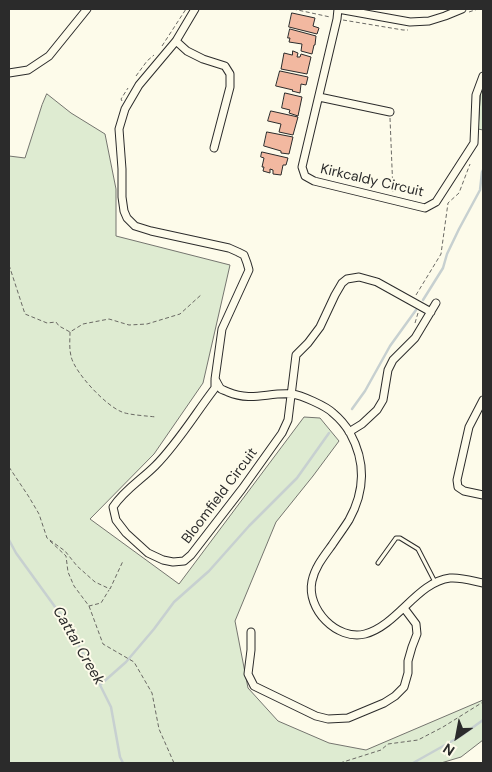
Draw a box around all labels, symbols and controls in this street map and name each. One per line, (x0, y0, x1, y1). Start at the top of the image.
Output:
street label: Kirkcaldy Circuit (319, 161, 425, 201)
street label: Bloomfield Circuit (179, 445, 261, 547)
water label: Cattai Creek (48, 604, 108, 688)
north arrow (432, 712, 482, 762)
text: N (440, 739, 458, 760)

